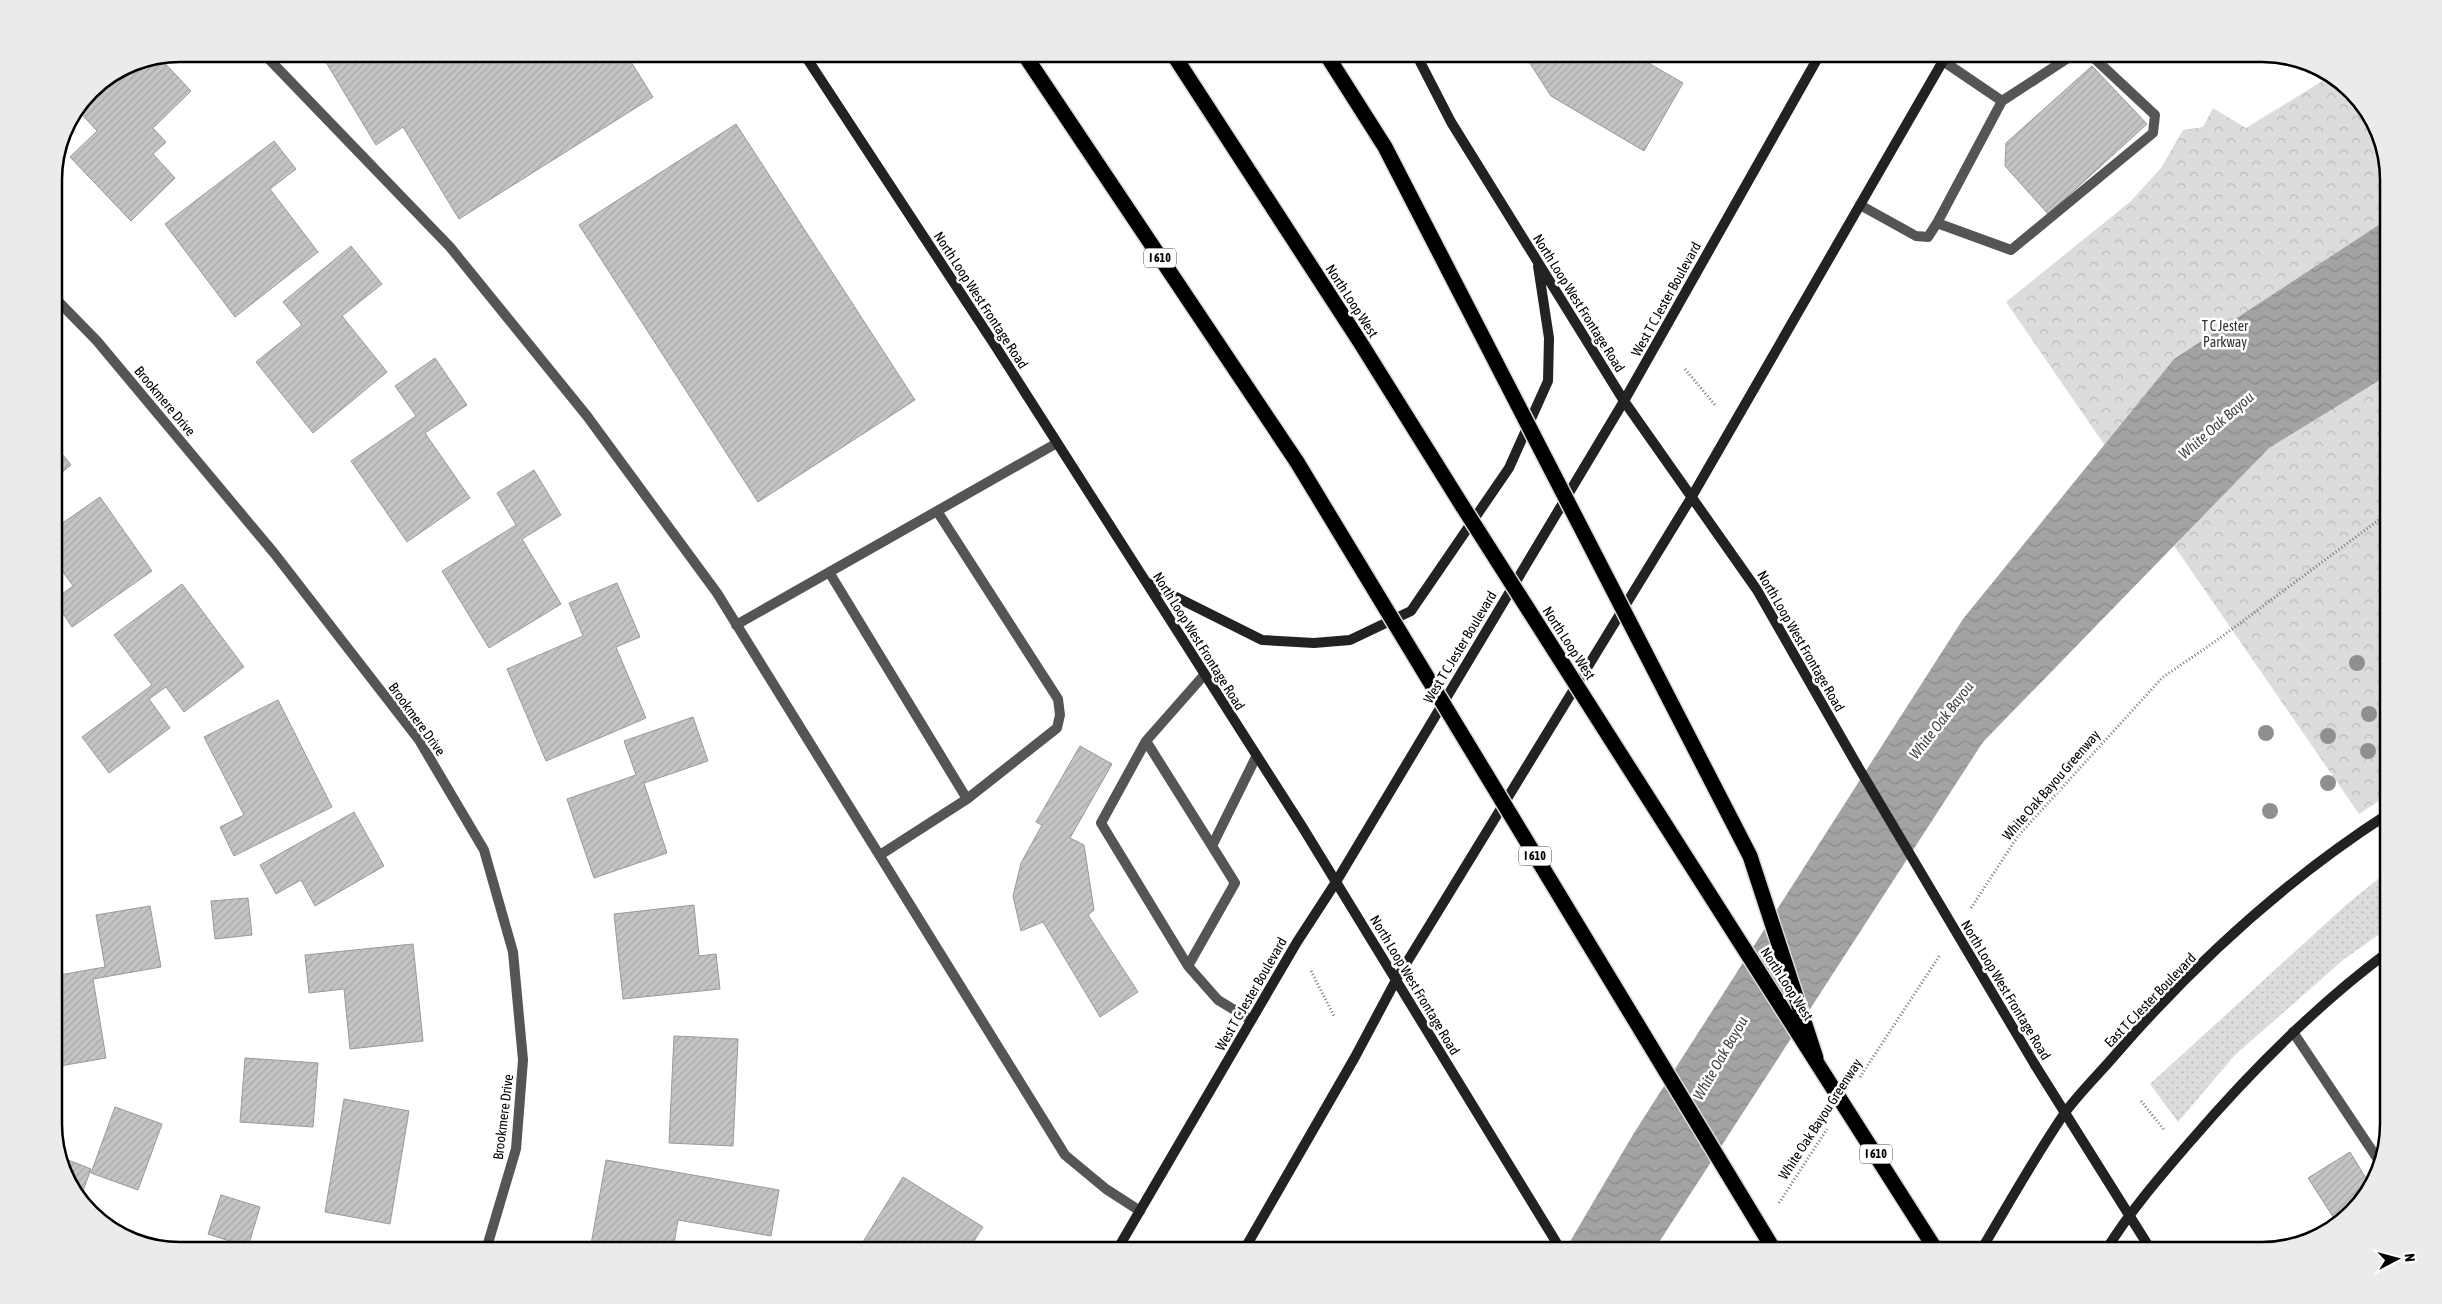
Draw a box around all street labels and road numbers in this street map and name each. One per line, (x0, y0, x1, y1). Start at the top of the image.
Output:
street label: North Loop West Frontage Road (931, 229, 1031, 371)
street label: North Loop West Frontage Road (1530, 231, 1628, 375)
street label: West T C Jester Boulevard (1628, 239, 1704, 359)
road number: I 610 (1144, 248, 1176, 268)
street label: North Loop West (1322, 262, 1382, 340)
street label: Brookmere Drive (131, 363, 199, 439)
street label: North Loop West Frontage Road (1754, 568, 1848, 714)
street label: North Loop West Frontage Road (1150, 569, 1248, 713)
street label: West T C Jester Boulevard (1420, 588, 1500, 706)
street label: North Loop West (1539, 604, 1599, 682)
street label: Brookmere Drive (385, 679, 449, 759)
street label: White Oak Bayou Greenway (1999, 727, 2103, 843)
road number: I 610 (1519, 846, 1551, 866)
street label: North Loop West Frontage Road (1367, 912, 1463, 1058)
street label: North Loop West Frontage Road (1958, 917, 2054, 1063)
street label: West T C Jester Boulevard (1212, 935, 1290, 1053)
street label: North Loop West (1757, 945, 1817, 1023)
street label: East T C Jester Boulevard (2101, 950, 2199, 1050)
street label: White Oak Bayou Greenway (1775, 1055, 1865, 1182)
street label: Brookmere Drive (490, 1073, 516, 1161)
road number: I 610 (1860, 1144, 1892, 1164)

